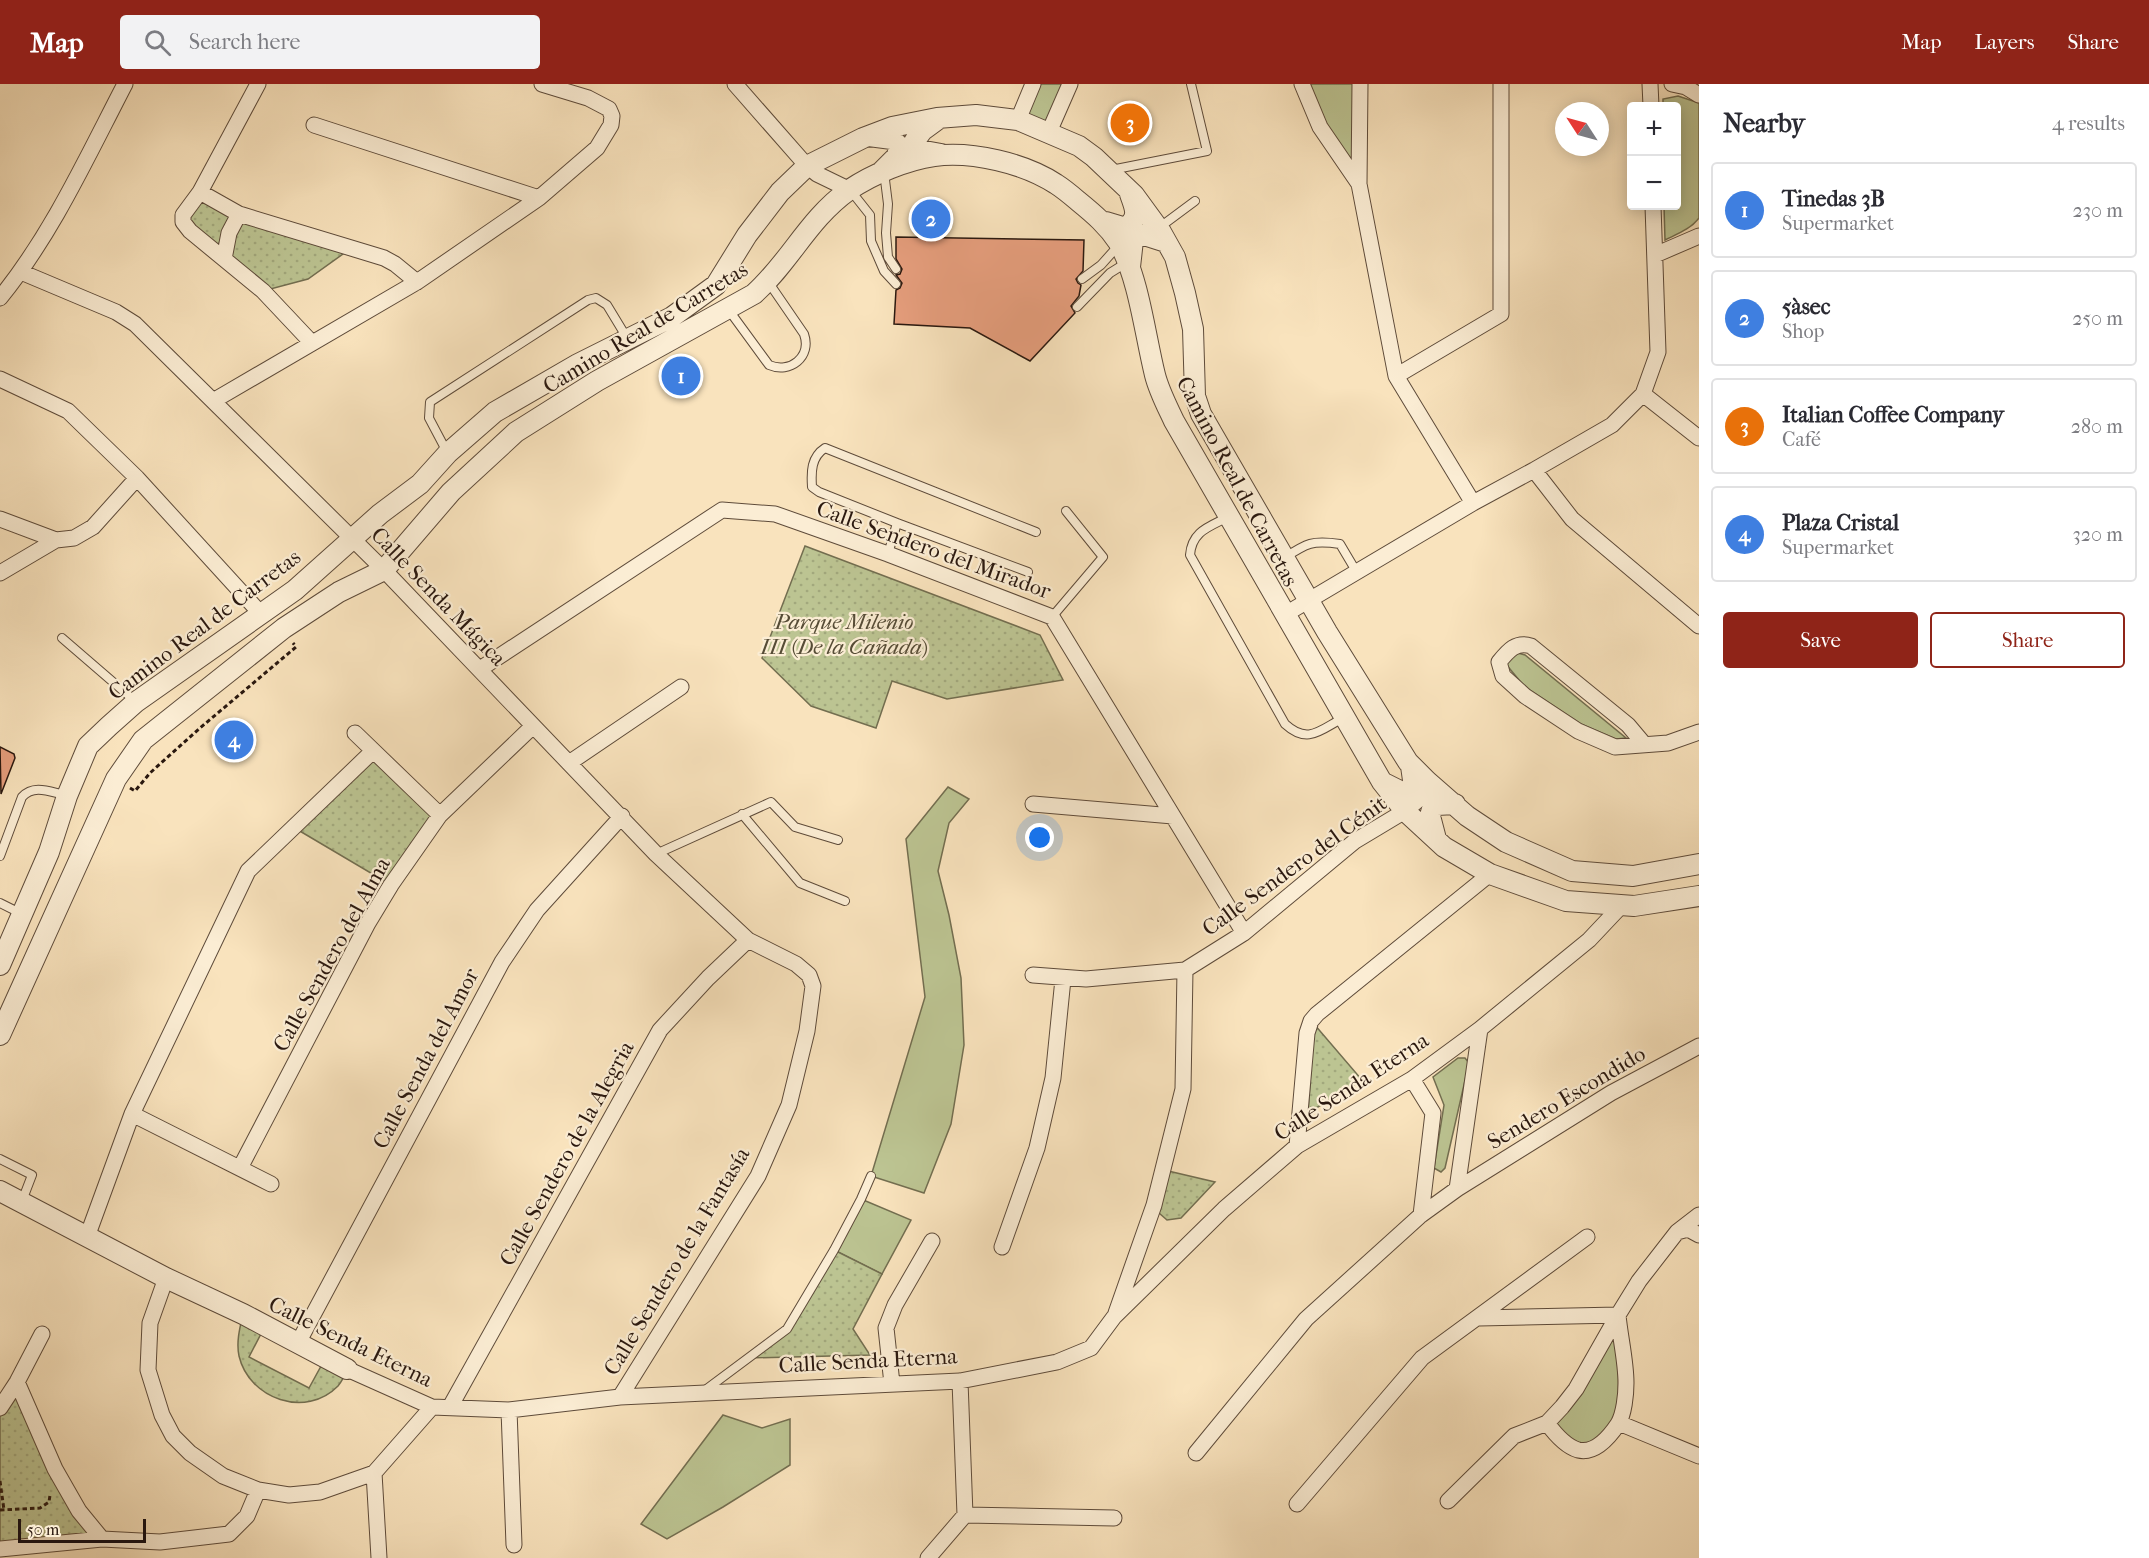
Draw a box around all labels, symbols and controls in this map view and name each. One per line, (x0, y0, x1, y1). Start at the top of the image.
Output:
search box (120, 15, 540, 69)
text: Map (30, 26, 84, 59)
icon: search (141, 26, 174, 59)
text: Search here (189, 29, 300, 55)
text: Map (1901, 30, 1942, 54)
text: Layers (1975, 30, 2034, 54)
text: Share (2067, 30, 2119, 54)
pin: 3 (1110, 100, 1150, 146)
north arrow (1555, 102, 1609, 156)
map controls (1627, 102, 1681, 210)
button: + (1627, 102, 1681, 156)
text: Nearby (1723, 108, 1805, 139)
text: 4 results (2052, 112, 2125, 135)
button: − (1627, 156, 1681, 210)
text: Tinedas 3B (1782, 186, 1885, 212)
pin: 2 (912, 196, 950, 242)
text: 1 (1741, 199, 1748, 222)
text: 230 m (2073, 199, 2123, 222)
text: Supermarket (1782, 212, 1894, 235)
street label: Camino Real de Carretas (539, 256, 753, 399)
text: 5àsec (1782, 294, 1830, 320)
text: 2 (1739, 307, 1750, 330)
text: 250 m (2072, 307, 2123, 330)
text: Shop (1782, 320, 1824, 343)
pin: 1 (662, 354, 700, 398)
street label: Camino Real de Carretas (1171, 372, 1304, 591)
text: Italian Coffee Company (1782, 402, 2004, 428)
text: 3 (1740, 415, 1749, 438)
text: 280 m (2071, 415, 2123, 438)
text: Café (1782, 428, 1821, 451)
street label: Calle Sendero del Mirador (813, 495, 1055, 605)
text: Plaza Cristal (1782, 510, 1899, 536)
street label: Calle Senda Mágica (365, 522, 512, 672)
text: 4 (1739, 523, 1750, 546)
text: 320 m (2073, 523, 2123, 546)
text: Supermarket (1782, 536, 1894, 559)
street label: Camino Real de Carretas (103, 544, 306, 706)
park label: Parque Milenio III (De la Cañada) (759, 609, 928, 660)
button: Save (1723, 612, 1918, 668)
button: Share (1930, 612, 2125, 668)
pin: 4 (214, 718, 254, 762)
street label: Calle Sendero del Cénit (1197, 790, 1392, 941)
your location (1025, 823, 1054, 852)
street label: Calle Sendero del Alma (268, 852, 396, 1056)
street label: Calle Senda del Amor (367, 963, 485, 1153)
street label: Calle Senda Eterna (1269, 1027, 1434, 1146)
street label: Calle Sendero de la Alegria (494, 1036, 640, 1270)
street label: Sendero Escondido (1483, 1041, 1650, 1155)
street label: Calle Sendero de la Fantasía (598, 1142, 756, 1380)
street label: Calle Senda Eterna (264, 1291, 437, 1393)
street label: Calle Senda Eterna (778, 1343, 959, 1379)
scale bar (18, 1516, 146, 1544)
text: 50 m (27, 1520, 59, 1539)

